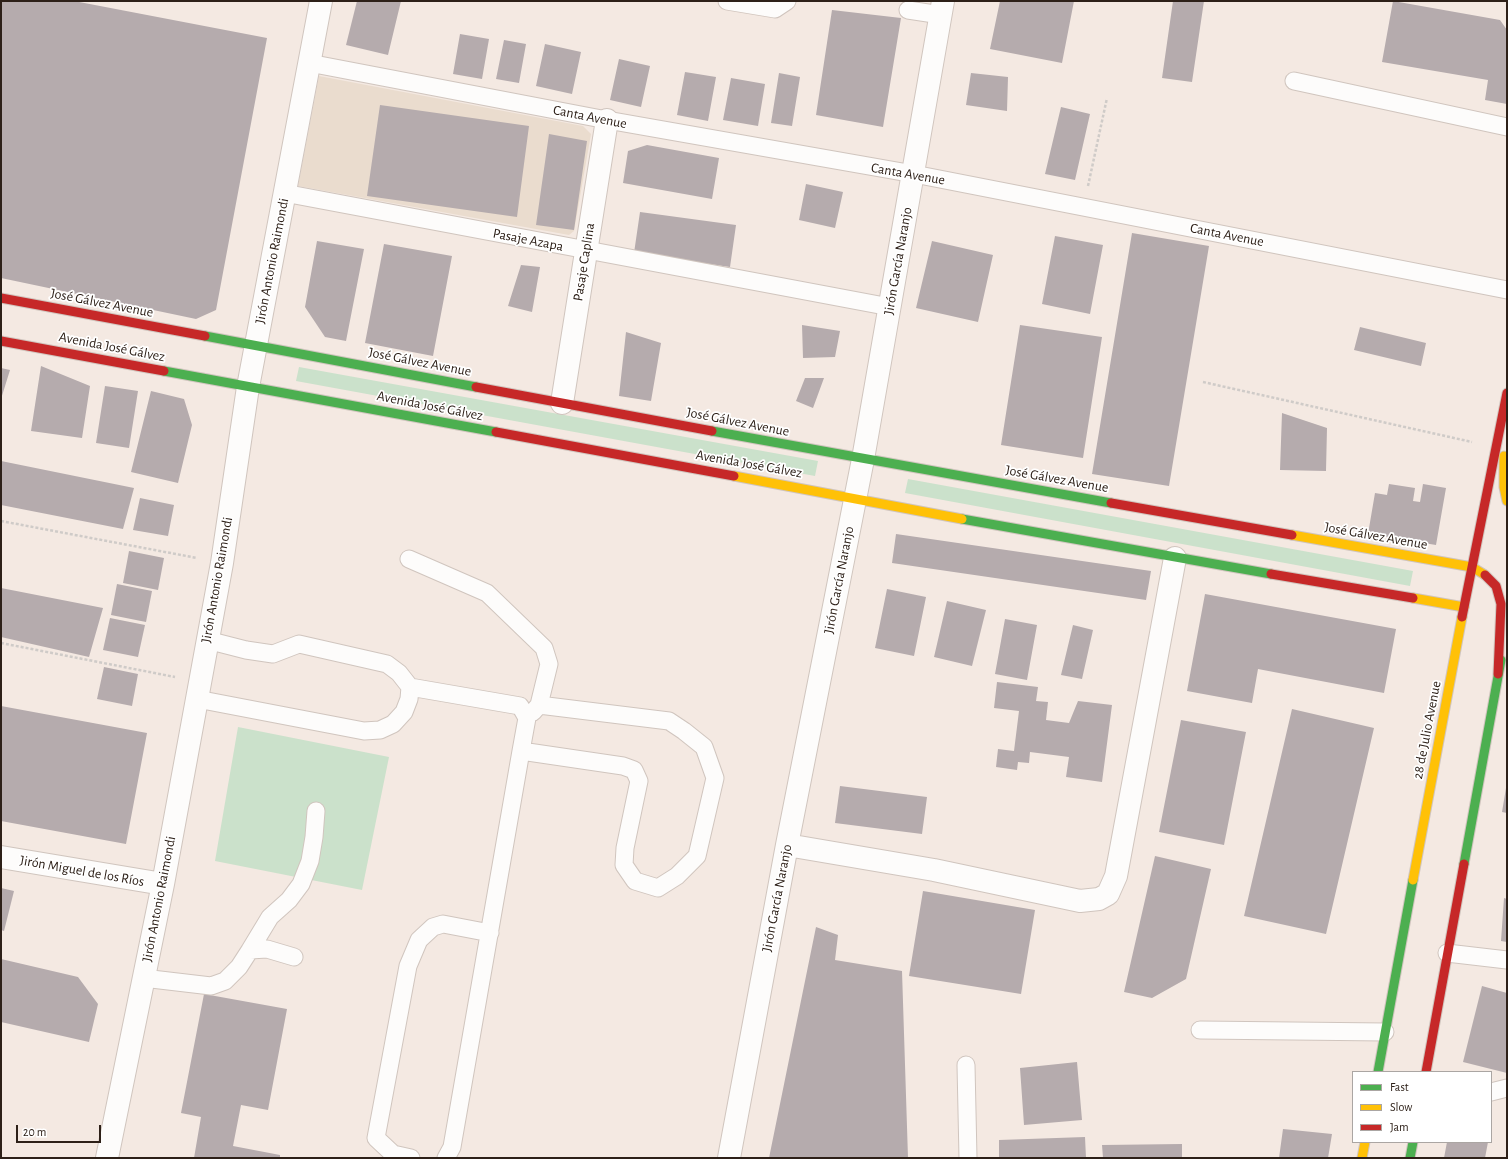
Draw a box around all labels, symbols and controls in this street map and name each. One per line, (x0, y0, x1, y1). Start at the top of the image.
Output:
street label: Canta Avenue (552, 102, 628, 132)
street label: Canta Avenue (870, 159, 946, 189)
street label: Jirón Antonio Raimondi (252, 197, 292, 325)
street label: Jirón García Naranjo (880, 206, 916, 316)
street label: Canta Avenue (1189, 220, 1265, 250)
street label: Pasaje Caplina (570, 222, 598, 302)
street label: Pasaje Azapa (491, 225, 565, 255)
street label: José Gálvez Avenue (49, 285, 155, 321)
street label: Avenida José Gálvez (58, 328, 166, 366)
street label: José Gálvez Avenue (367, 344, 473, 380)
street label: Avenida José Gálvez (376, 387, 484, 425)
street label: José Gálvez Avenue (685, 404, 791, 440)
street label: Avenida José Gálvez (695, 446, 803, 482)
street label: José Gálvez Avenue (1004, 462, 1110, 496)
street label: Jirón Antonio Raimondi (198, 516, 236, 644)
street label: José Gálvez Avenue (1323, 519, 1429, 553)
street label: Jirón García Naranjo (820, 525, 858, 635)
street label: 28 de Julio Avenue (1409, 680, 1445, 780)
street label: Jirón Antonio Raimondi (139, 835, 179, 963)
street label: Jirón García Naranjo (758, 843, 796, 953)
street label: Jirón Miguel de los Ríos (18, 852, 146, 890)
legend (1352, 1071, 1492, 1143)
text: Fast (1390, 1081, 1409, 1093)
text: Slow (1390, 1101, 1412, 1113)
scale bar (18, 1117, 103, 1143)
text: Jam (1390, 1121, 1409, 1133)
text: 20 m (23, 1126, 46, 1138)

